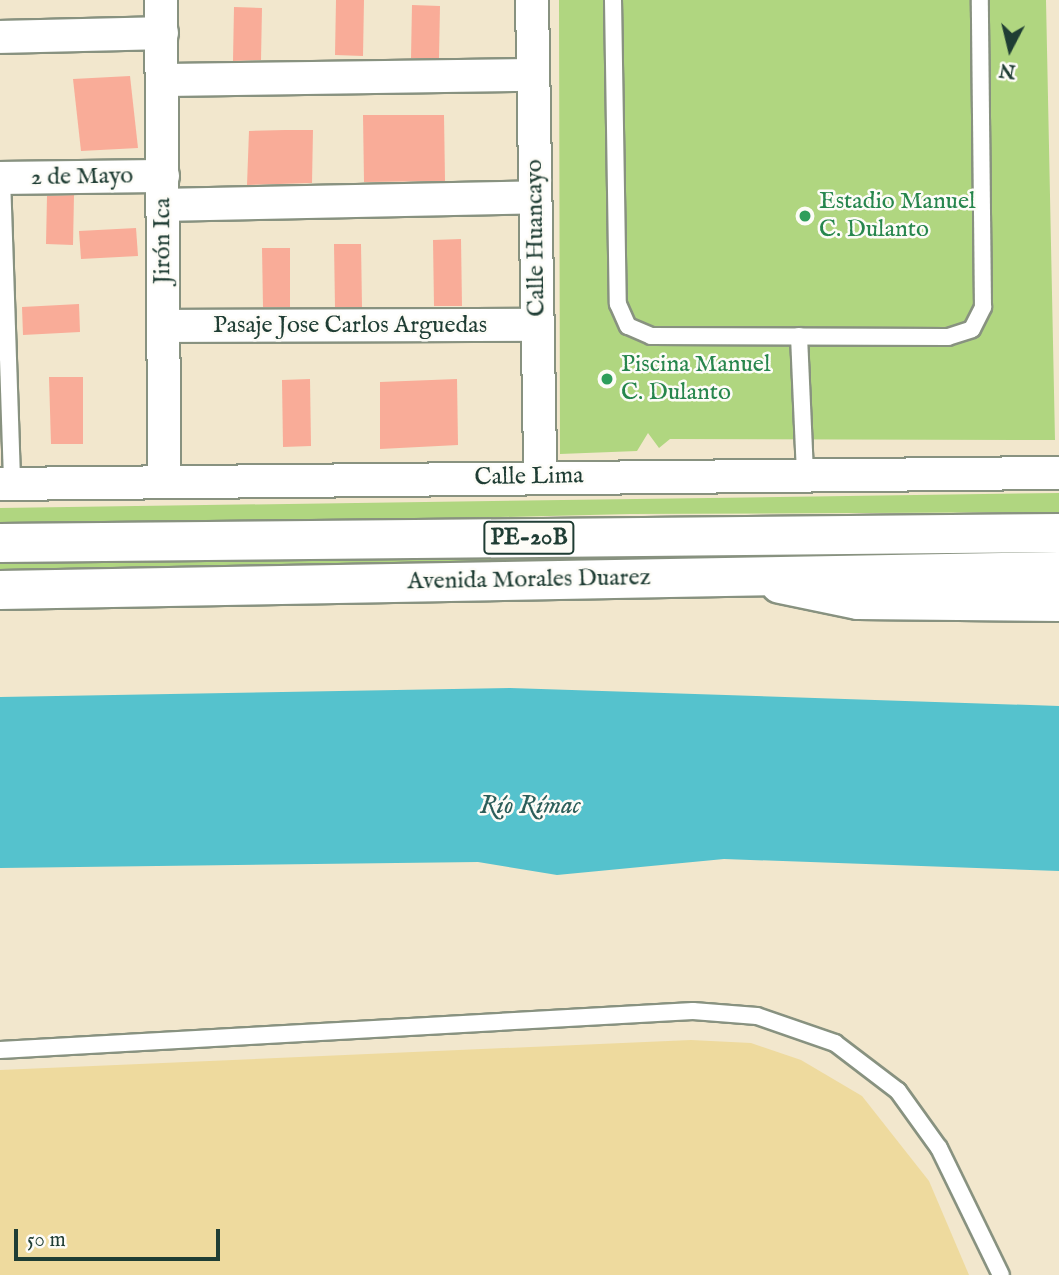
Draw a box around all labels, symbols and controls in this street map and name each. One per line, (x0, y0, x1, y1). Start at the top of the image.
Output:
north arrow (975, 14, 1045, 84)
text: N (998, 57, 1017, 83)
street label: Calle Huancayo (520, 159, 552, 317)
street label: 2 de Mayo (30, 162, 134, 192)
place label: Estadio Manuel C. Dulanto (819, 188, 976, 244)
street label: Jirón Ica (149, 198, 177, 284)
marker: Estadio Manuel C. Dulanto (797, 208, 813, 224)
street label: Pasaje Jose Carlos Arguedas (213, 312, 487, 340)
place label: Piscina Manuel C. Dulanto (621, 351, 770, 407)
marker: Piscina Manuel C. Dulanto (599, 371, 615, 387)
street label: Calle Lima (474, 462, 584, 492)
road number: PE-20B (482, 518, 576, 558)
street label: Avenida Morales Duarez (407, 563, 651, 597)
water label: Río Rímac (479, 790, 581, 822)
scale bar (18, 1216, 224, 1260)
text: 50 m (27, 1227, 66, 1254)

